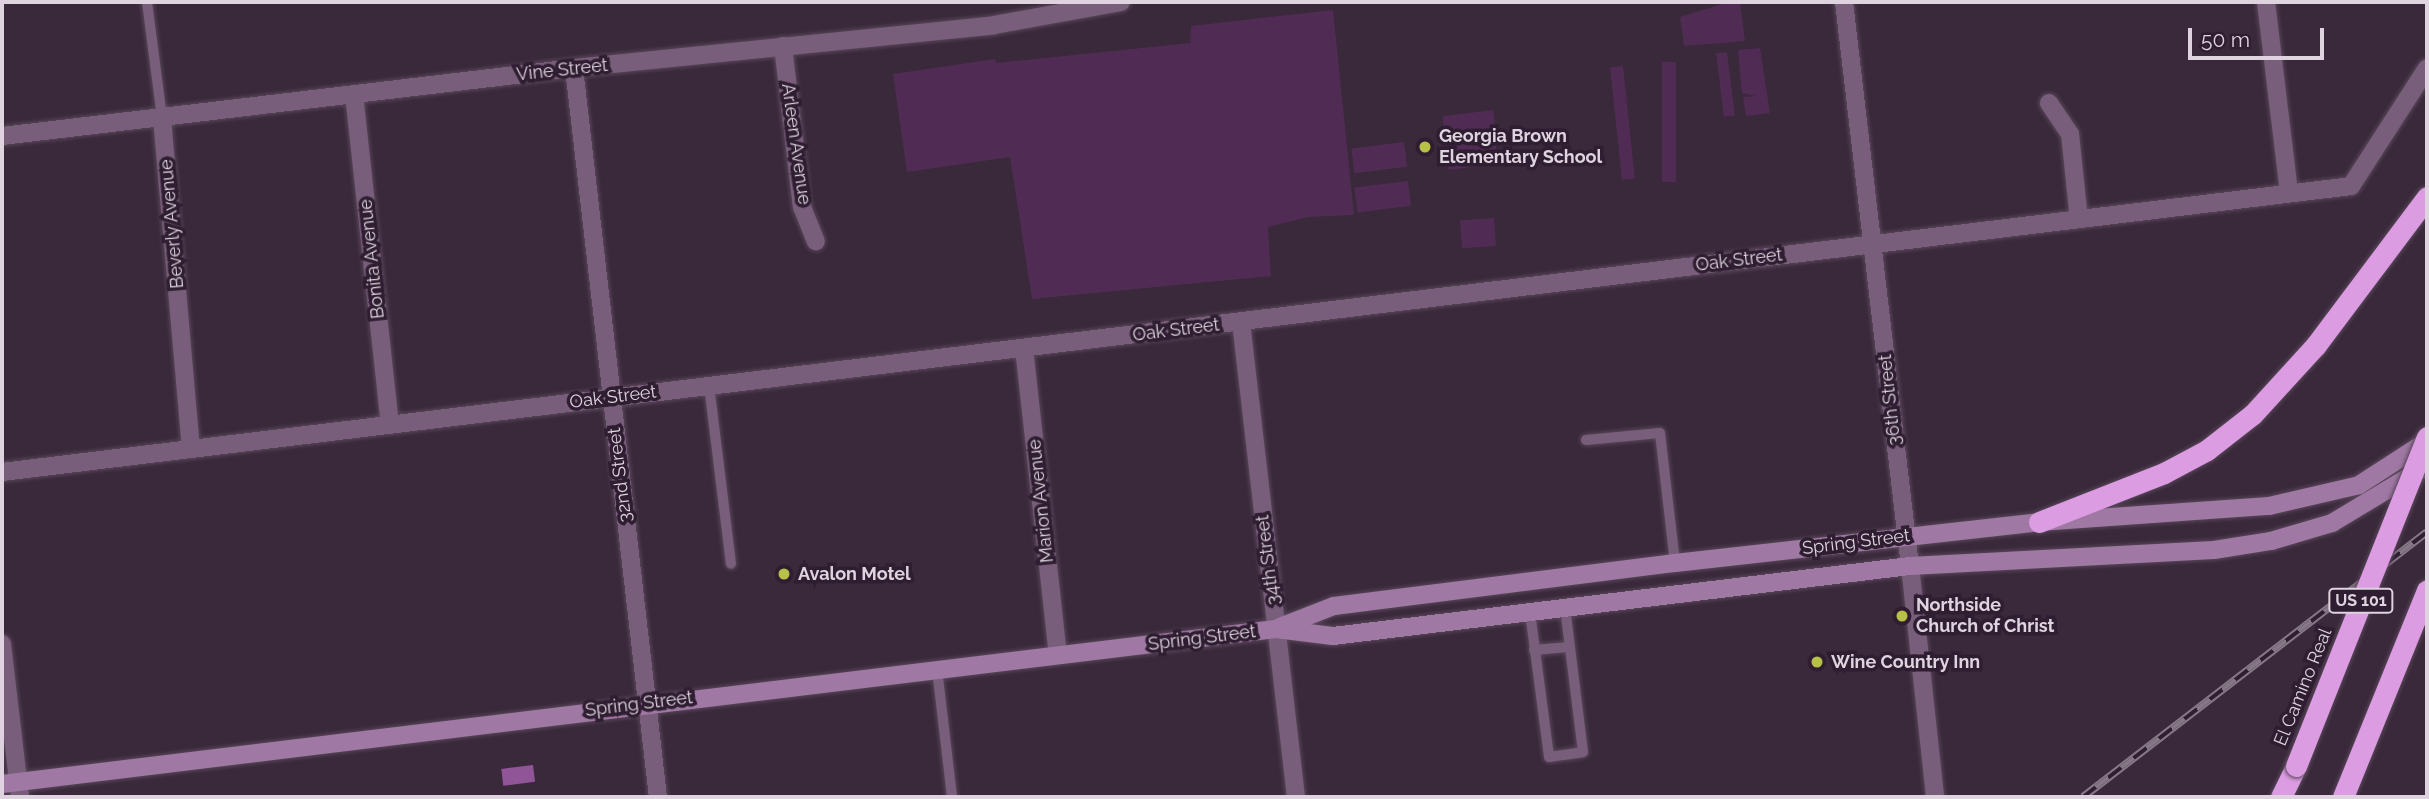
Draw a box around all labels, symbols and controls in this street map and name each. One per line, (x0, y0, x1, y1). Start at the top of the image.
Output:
scale bar (2191, 14, 2328, 58)
text: 50 m (2201, 27, 2250, 52)
street label: Vine Street (515, 54, 609, 86)
street label: Arleen Avenue (777, 82, 815, 206)
place label: Georgia Brown Elementary School (1439, 126, 1603, 168)
marker: Georgia Brown Elementary School (1417, 139, 1433, 155)
street label: Beverly Avenue (156, 158, 188, 290)
street label: Bonita Avenue (355, 198, 389, 320)
street label: Oak Street (1694, 244, 1784, 276)
street label: Oak Street (1131, 314, 1221, 346)
street label: 36th Street (1874, 353, 1906, 447)
street label: Oak Street (568, 381, 658, 413)
street label: 32nd Street (603, 426, 637, 524)
street label: Marion Avenue (1024, 438, 1058, 564)
street label: 34th Street (1252, 514, 1284, 606)
street label: Spring Street (1801, 525, 1911, 559)
place label: Avalon Motel (798, 563, 911, 585)
marker: Avalon Motel (776, 566, 792, 582)
road number: US 101 (2328, 588, 2394, 614)
place label: Northside Church of Christ (1916, 595, 2055, 638)
marker: Northside Church of Christ (1894, 608, 1910, 624)
street label: Spring Street (1147, 621, 1257, 655)
street label: El Camino Real (2269, 625, 2337, 749)
place label: Wine Country Inn (1831, 651, 1981, 673)
marker: Wine Country Inn (1809, 654, 1825, 670)
street label: Spring Street (584, 687, 694, 721)

